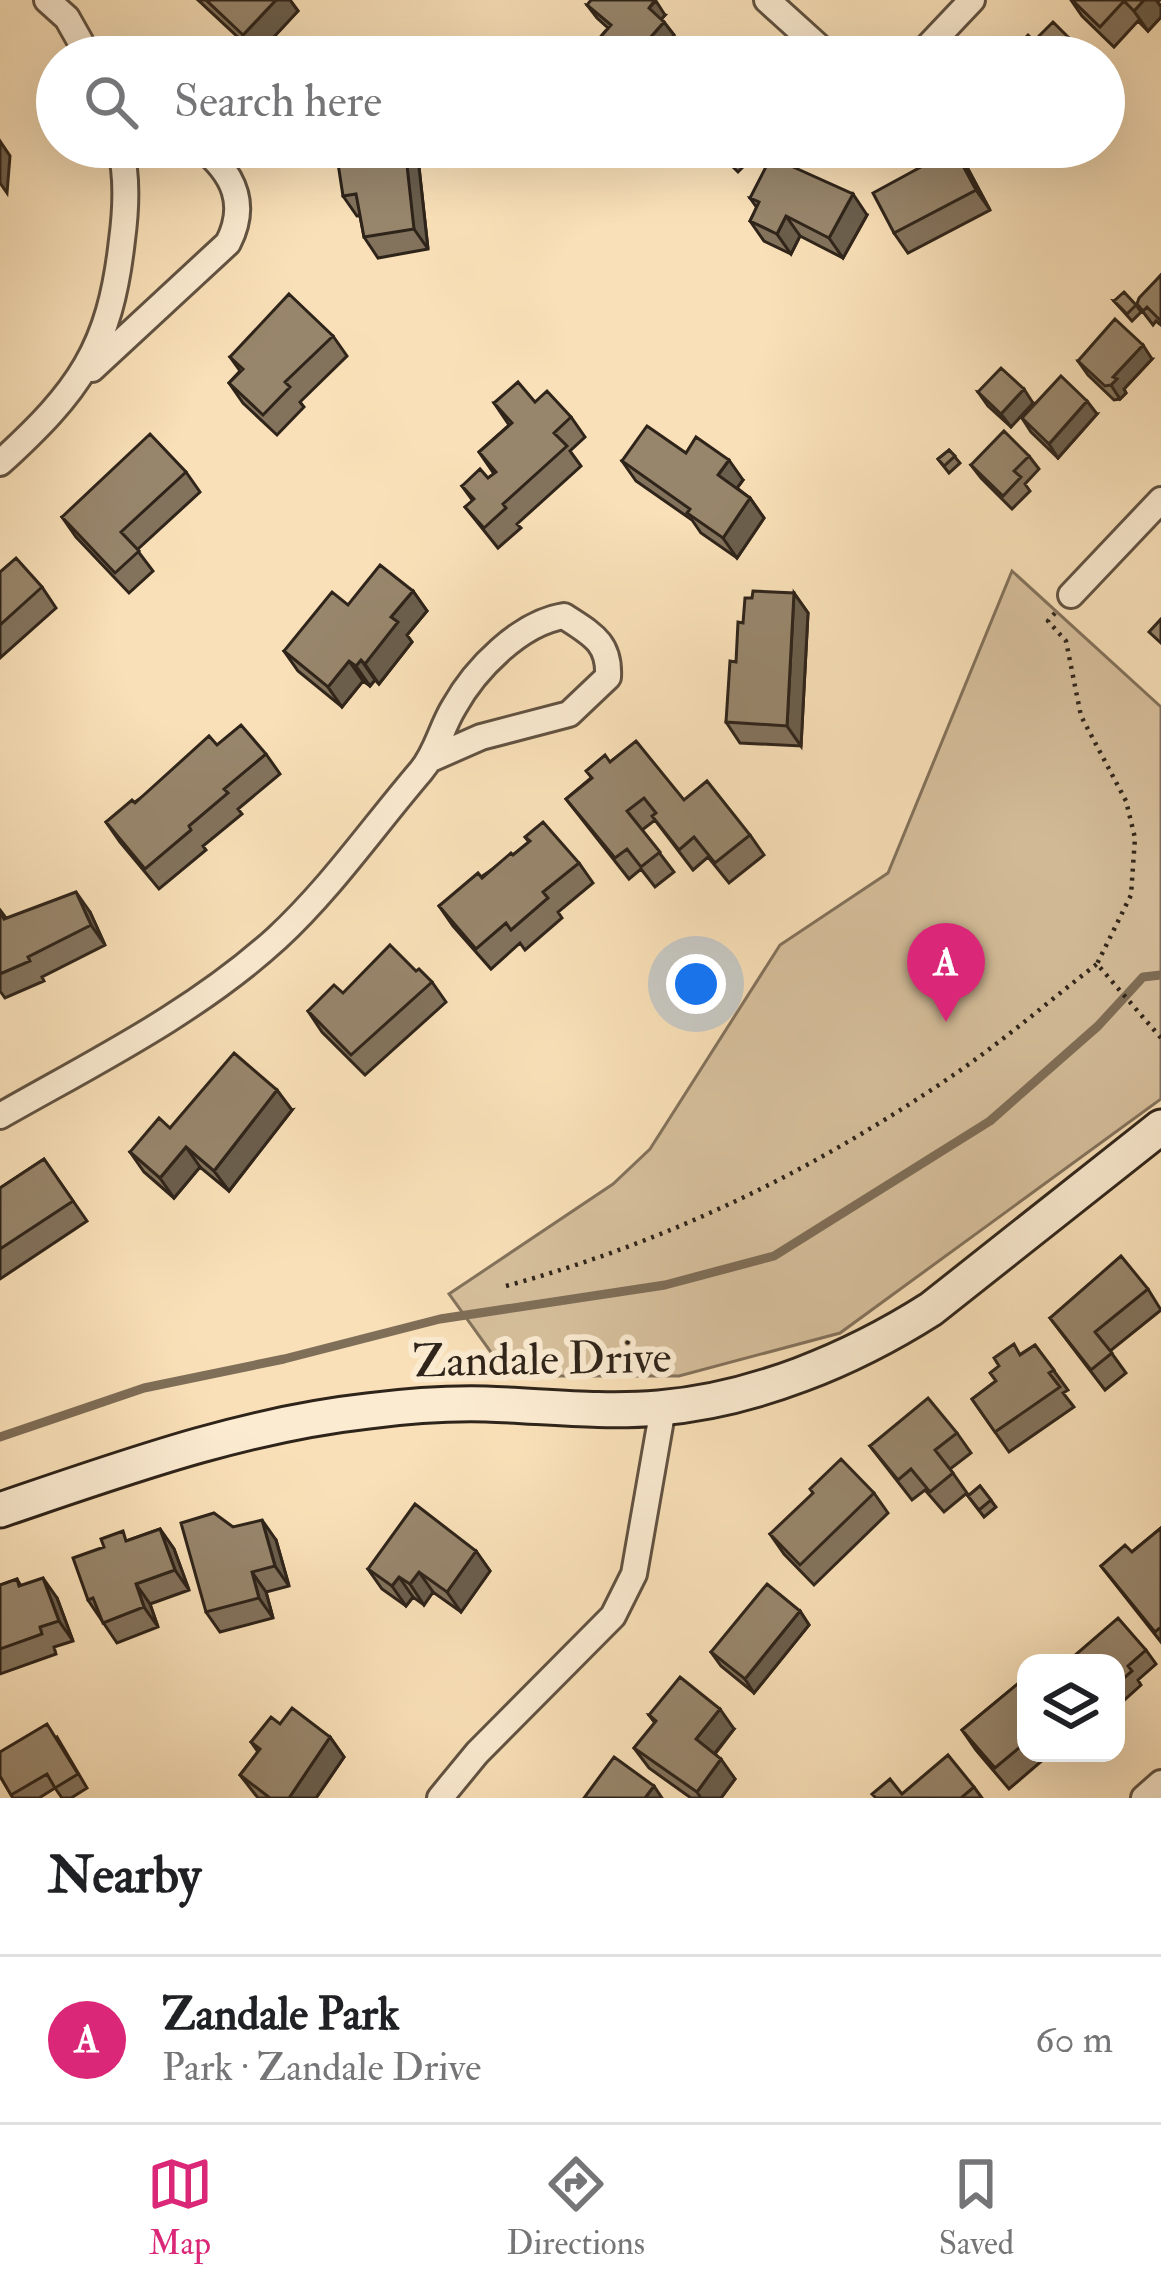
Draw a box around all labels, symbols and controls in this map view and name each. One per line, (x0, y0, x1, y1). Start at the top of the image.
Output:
search box (36, 36, 1125, 168)
icon: search (78, 69, 144, 135)
text: Search here (174, 74, 382, 130)
pin: A (907, 923, 985, 1022)
your location (666, 954, 726, 1014)
street label: Zandale Drive (412, 1330, 672, 1390)
map controls (1017, 1654, 1125, 1762)
button: layers (1017, 1654, 1125, 1762)
text: Nearby (48, 1844, 201, 1908)
text: Zandale Park (162, 1987, 400, 2043)
text: A (75, 2015, 99, 2064)
text: 60 m (1035, 2015, 1113, 2064)
text: Park · Zandale Drive (162, 2043, 481, 2092)
tab: Map (147, 2151, 213, 2264)
tab: Directions (507, 2151, 645, 2264)
tab: Saved (939, 2151, 1014, 2264)

